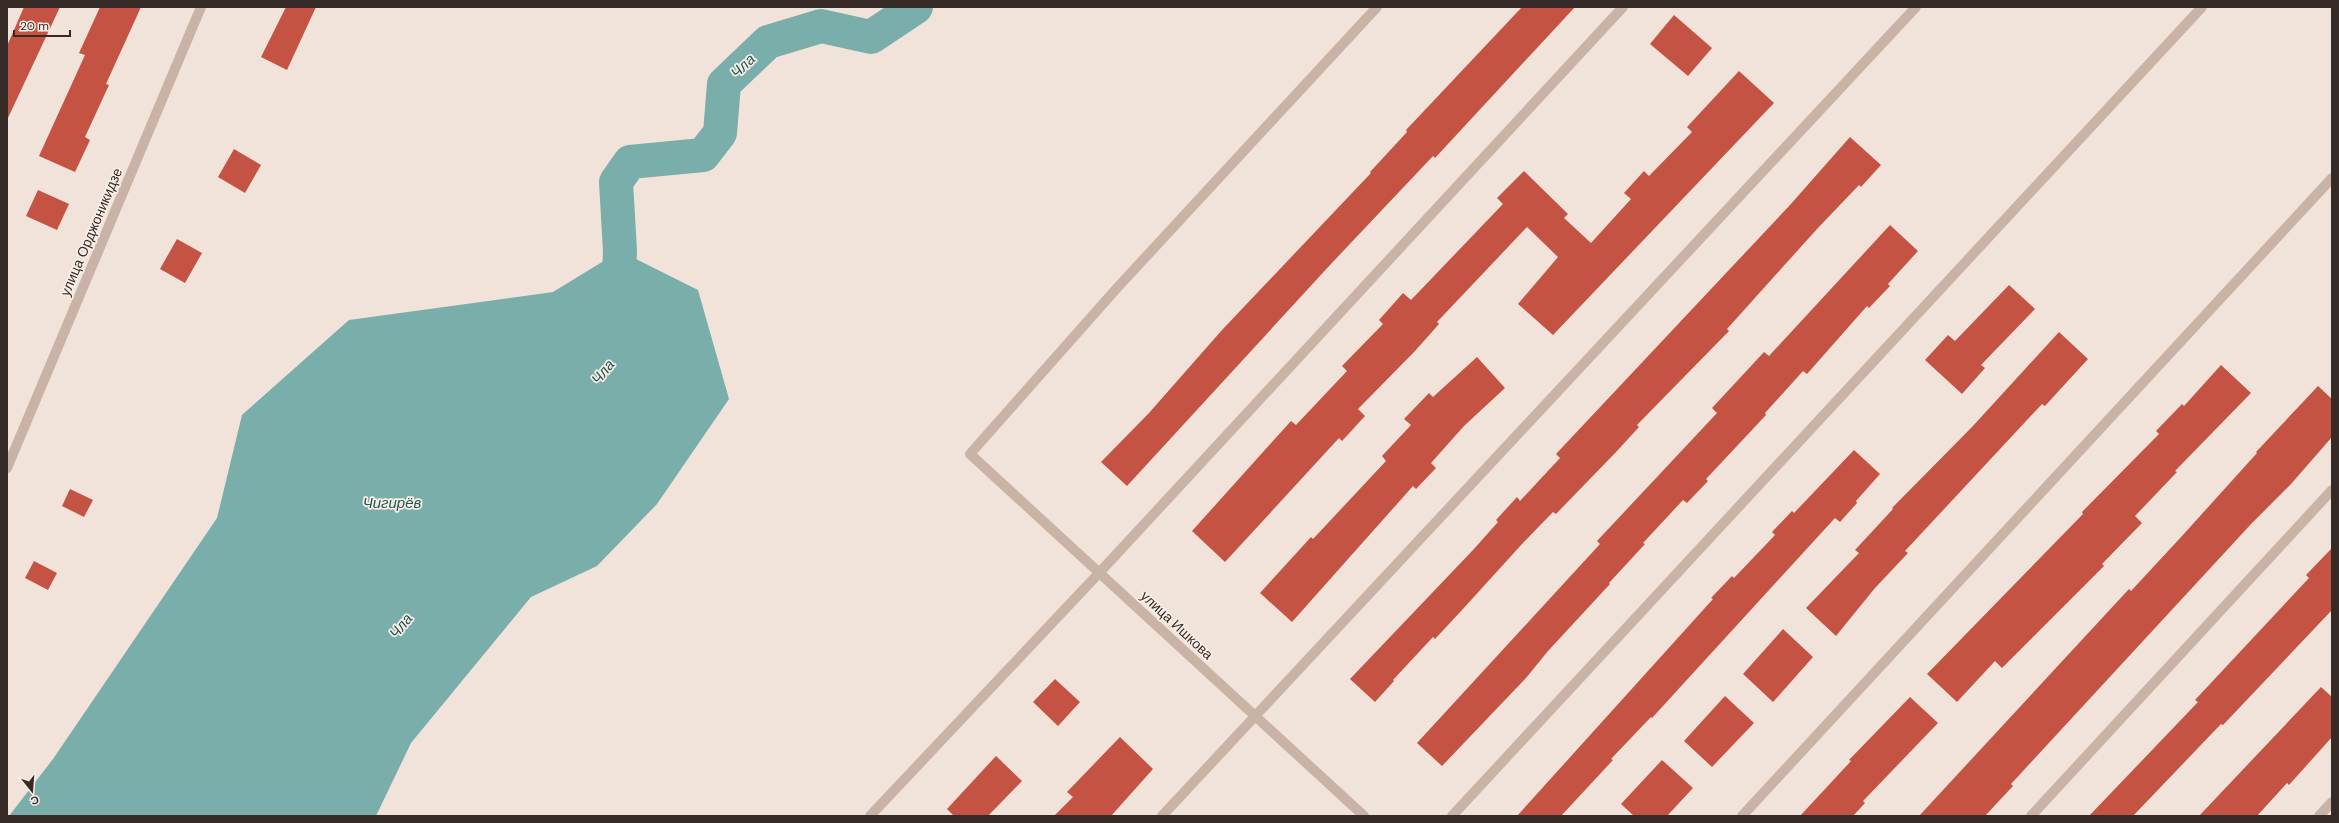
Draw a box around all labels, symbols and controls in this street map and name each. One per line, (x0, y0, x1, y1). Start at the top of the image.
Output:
scale bar (14, 12, 70, 38)
text: 20 m (20, 18, 49, 34)
water label: Чла (726, 49, 760, 83)
street label: улица Орджоникидзе (56, 165, 126, 299)
water label: Чла (587, 355, 619, 389)
water label: Чигирёв (363, 493, 422, 513)
street label: улица Ишкова (1137, 587, 1217, 663)
water label: Чла (385, 609, 417, 643)
north arrow (12, 771, 52, 811)
text: С (29, 793, 41, 808)

